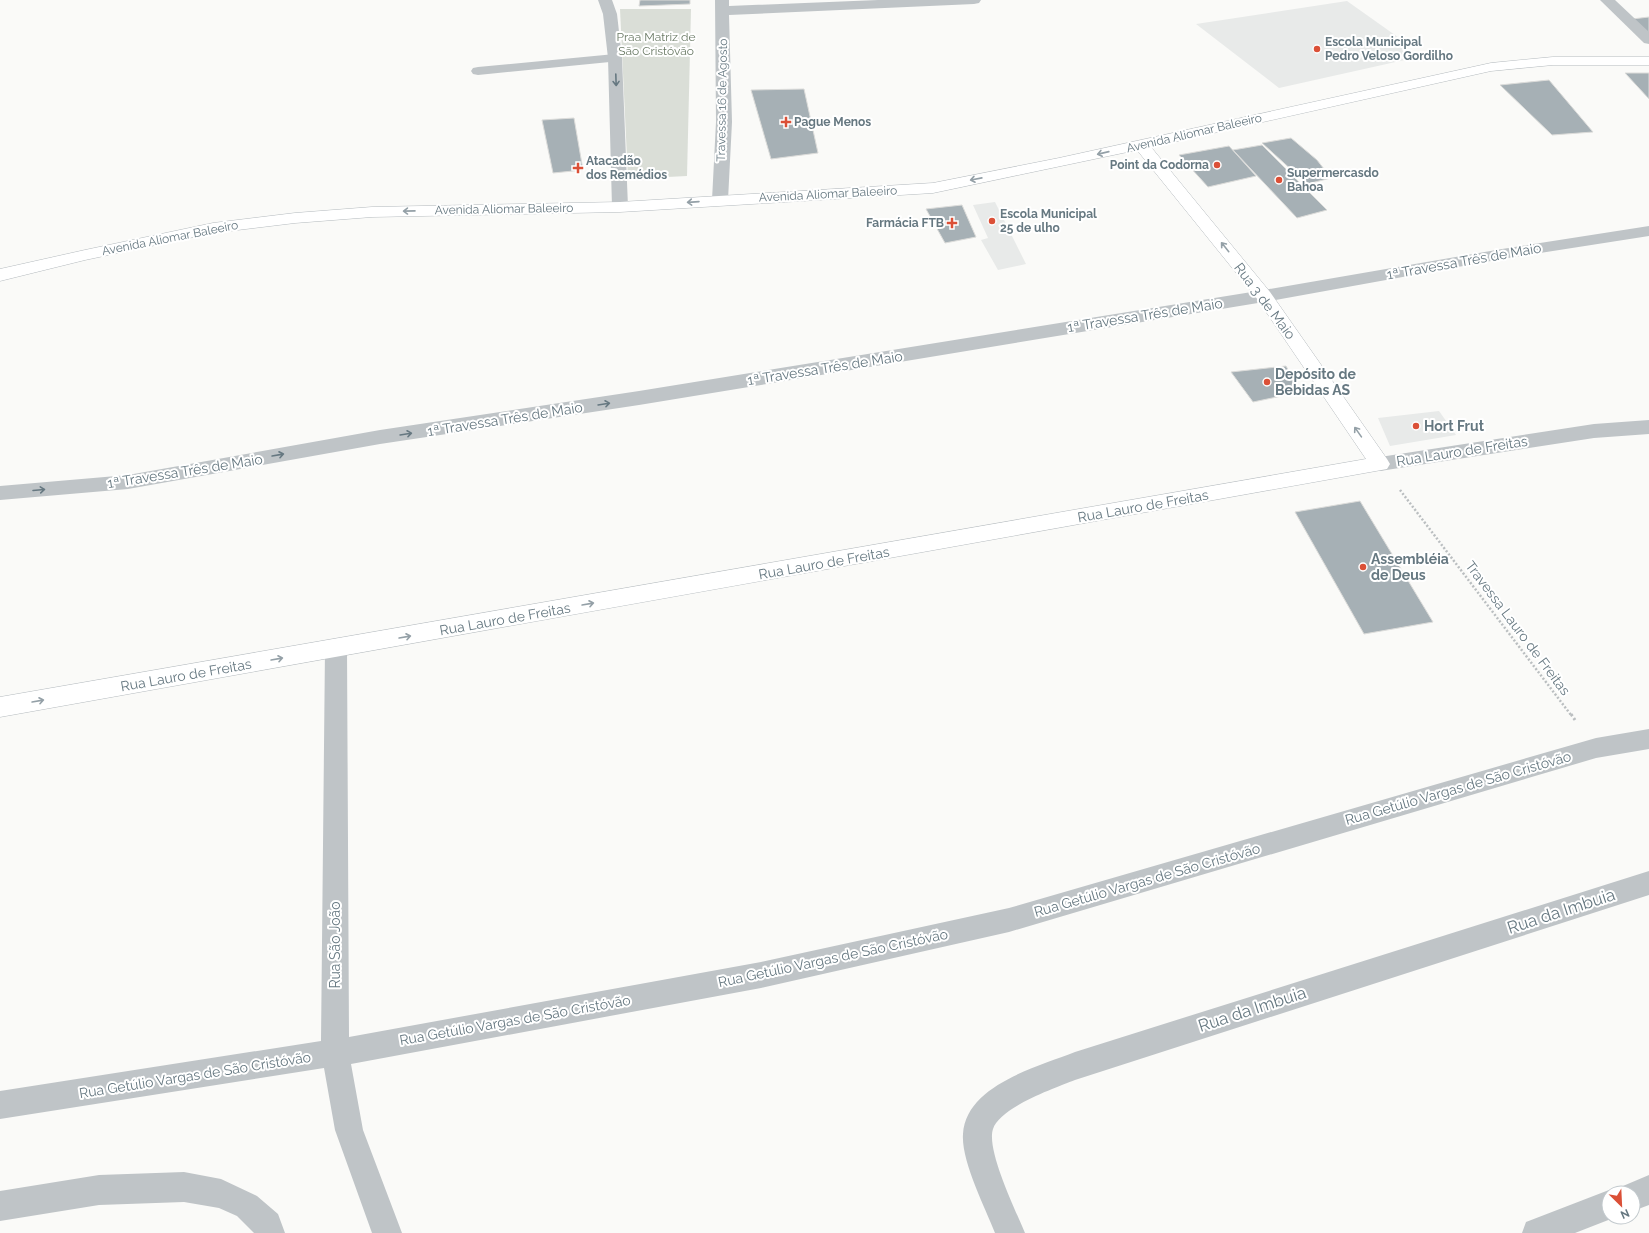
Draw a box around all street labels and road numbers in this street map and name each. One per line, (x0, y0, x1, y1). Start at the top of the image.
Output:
street label: Travessa 16 de Agosto (714, 38, 730, 162)
street label: Avenida Aliomar Baleeiro (1125, 111, 1263, 155)
street label: Avenida Aliomar Baleeiro (758, 183, 898, 205)
street label: Avenida Aliomar Baleeiro (435, 201, 573, 217)
street label: Avenida Aliomar Baleeiro (101, 218, 239, 258)
street label: 1ª Travessa Três de Maio (1385, 240, 1543, 282)
street label: Rua 3 de Maio (1231, 260, 1299, 342)
street label: 1ª Travessa Três de Maio (1066, 295, 1224, 335)
street label: 1ª Travessa Três de Maio (746, 348, 904, 388)
street label: 1ª Travessa Três de Maio (426, 399, 584, 439)
street label: Rua Lauro de Freitas (1395, 433, 1529, 469)
street label: 1ª Travessa Três de Maio (106, 451, 264, 491)
street label: Rua Lauro de Freitas (1076, 487, 1210, 525)
street label: Rua Lauro de Freitas (757, 544, 891, 582)
street label: Travessa Lauro de Freitas (1462, 558, 1574, 698)
street label: Rua Lauro de Freitas (438, 600, 572, 638)
street label: Rua Lauro de Freitas (119, 656, 253, 694)
street label: Rua Getúlio Vargas de São Cristóvão (1343, 748, 1573, 828)
street label: Rua Getúlio Vargas de São Cristóvão (1032, 840, 1262, 920)
street label: Rua da Imbuia (1505, 884, 1617, 938)
street label: Rua São João (327, 901, 343, 989)
street label: Rua Getúlio Vargas de São Cristóvão (717, 926, 949, 990)
street label: Rua da Imbuia (1196, 982, 1308, 1036)
street label: Rua Getúlio Vargas de São Cristóvão (398, 992, 632, 1048)
street label: Rua Getúlio Vargas de São Cristóvão (78, 1049, 312, 1101)

